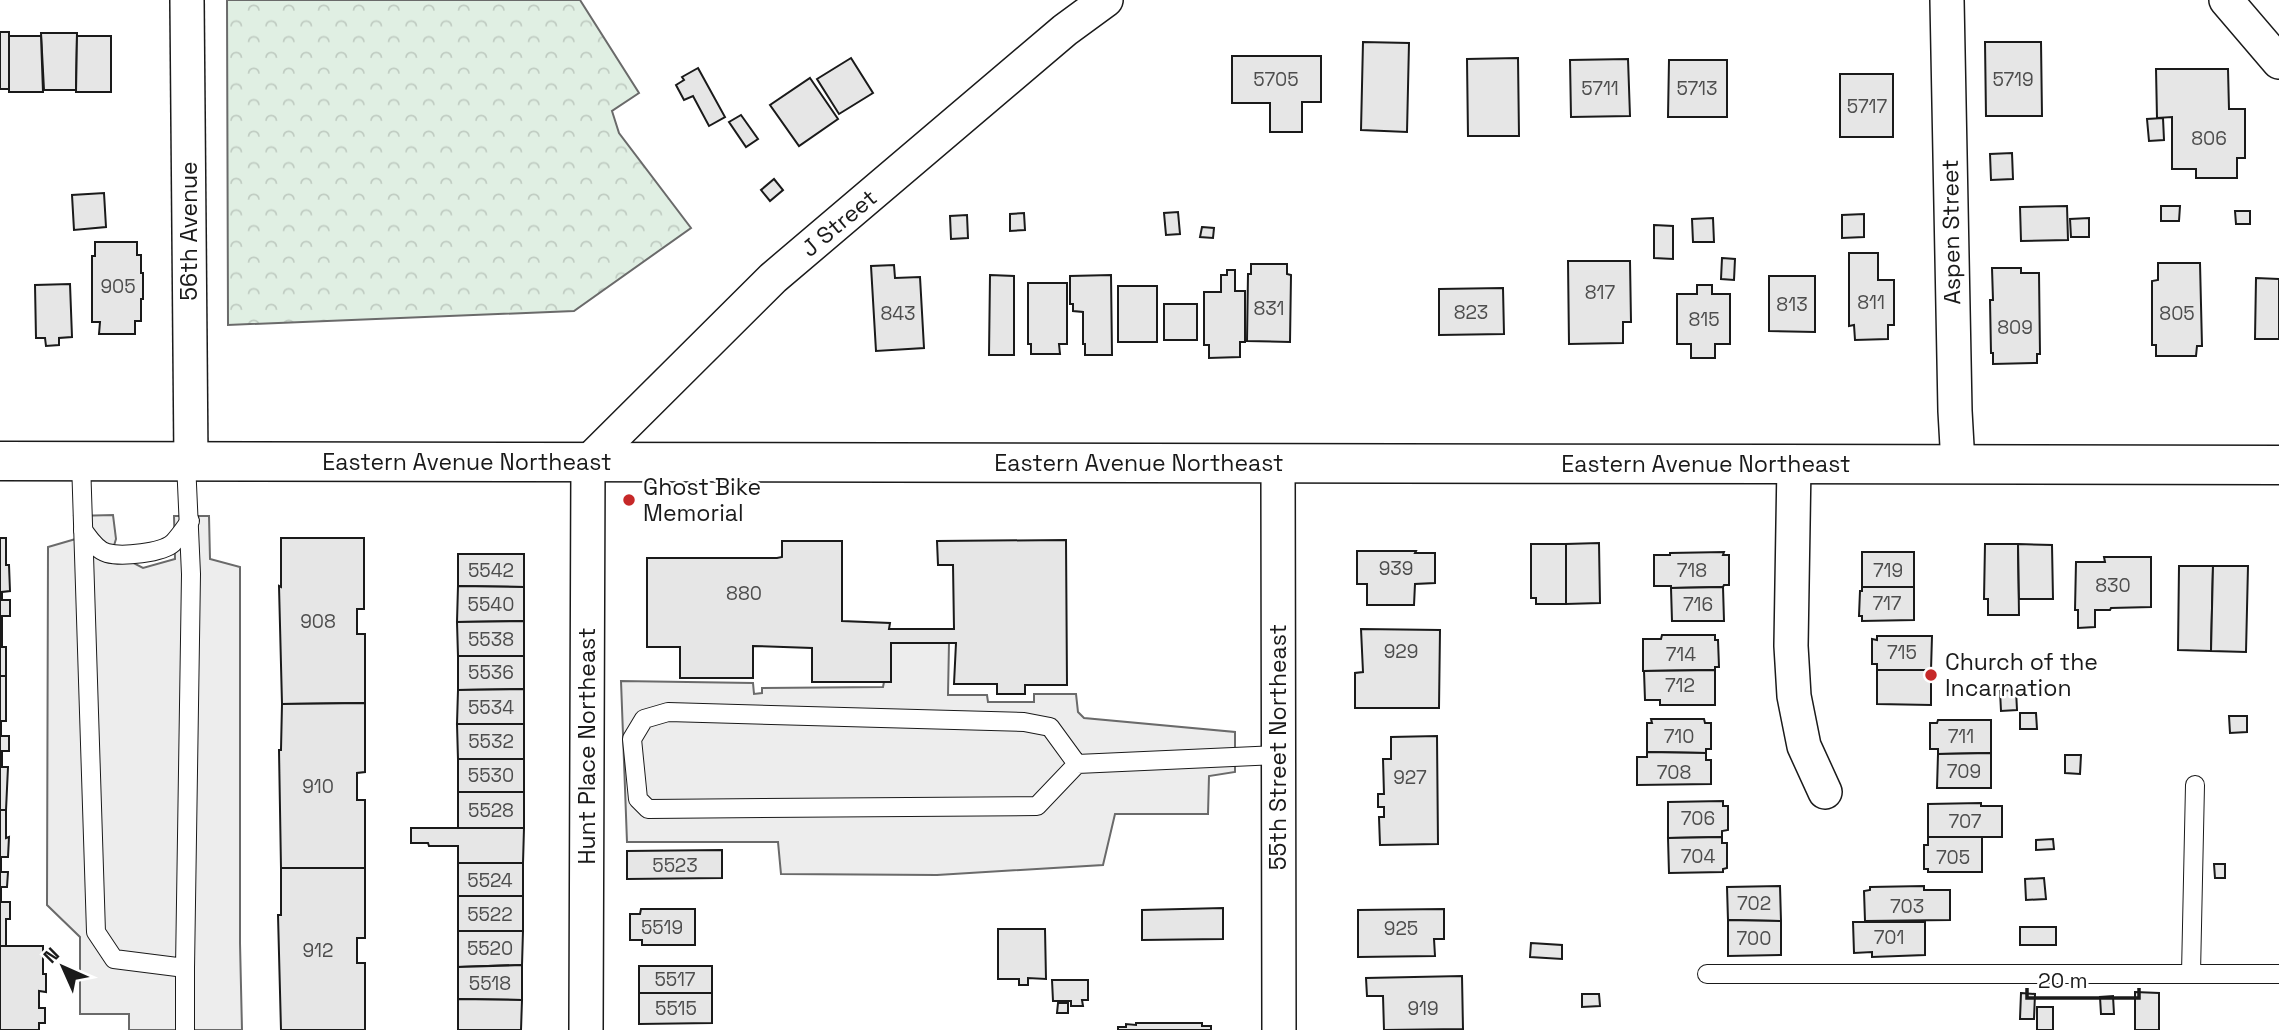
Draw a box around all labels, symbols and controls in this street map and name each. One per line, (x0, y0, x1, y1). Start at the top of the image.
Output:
house number: 5705 (1253, 67, 1299, 92)
house number: 5719 (1992, 67, 2034, 92)
house number: 5711 (1581, 76, 1619, 101)
house number: 5713 (1676, 76, 1718, 101)
house number: 5717 (1847, 94, 1887, 119)
house number: 806 (2191, 126, 2227, 151)
street label: Aspen Street (1935, 159, 1967, 305)
street label: 56th Avenue (174, 161, 204, 301)
street label: J Street (795, 183, 883, 263)
house number: 905 (100, 274, 136, 299)
house number: 817 (1585, 280, 1616, 305)
house number: 811 (1857, 290, 1885, 315)
house number: 813 (1776, 292, 1808, 317)
house number: 831 (1254, 296, 1284, 321)
house number: 823 (1454, 300, 1488, 325)
house number: 843 (880, 301, 916, 326)
house number: 805 (2159, 301, 2195, 326)
house number: 815 (1688, 307, 1720, 332)
house number: 809 (1997, 315, 2033, 340)
street label: Eastern Avenue Northeast (322, 447, 612, 477)
street label: Eastern Avenue Northeast (994, 448, 1284, 478)
street label: Eastern Avenue Northeast (1561, 449, 1851, 479)
place label: Ghost Bike Memorial (643, 472, 761, 528)
marker: Ghost Bike Memorial (621, 492, 637, 508)
house number: 939 (1379, 556, 1413, 581)
house number: 5542 (468, 558, 514, 583)
house number: 718 (1677, 558, 1707, 583)
house number: 719 (1873, 558, 1903, 583)
house number: 830 (2095, 573, 2131, 598)
house number: 880 (726, 581, 762, 606)
house number: 717 (1872, 591, 1902, 616)
house number: 5540 (468, 592, 514, 617)
house number: 716 (1683, 592, 1713, 617)
house number: 908 (300, 609, 336, 634)
street label: 55th Street Northeast (1263, 624, 1293, 870)
house number: 5538 (468, 627, 514, 652)
street label: Hunt Place Northeast (572, 627, 602, 865)
house number: 929 (1384, 639, 1418, 664)
house number: 715 (1887, 640, 1917, 665)
house number: 714 (1666, 642, 1696, 667)
place label: Church of the Incarnation (1945, 647, 2098, 703)
house number: 5536 (468, 660, 514, 685)
marker: Church of the Incarnation (1923, 667, 1939, 683)
house number: 712 (1665, 673, 1695, 698)
house number: 5534 (468, 695, 514, 720)
house number: 710 (1664, 724, 1694, 749)
house number: 711 (1948, 724, 1974, 749)
house number: 5532 (468, 729, 514, 754)
house number: 709 (1947, 759, 1981, 784)
house number: 708 (1657, 760, 1691, 785)
house number: 5530 (468, 763, 514, 788)
house number: 927 (1393, 765, 1427, 790)
house number: 910 (302, 774, 334, 799)
house number: 5528 (468, 798, 514, 823)
house number: 706 (1681, 806, 1715, 831)
house number: 707 (1948, 809, 1982, 834)
house number: 704 (1681, 844, 1715, 869)
house number: 705 (1936, 845, 1970, 870)
house number: 5523 (652, 853, 698, 878)
house number: 5524 (467, 868, 513, 893)
house number: 702 (1737, 891, 1771, 916)
house number: 703 (1890, 894, 1924, 919)
house number: 5522 (467, 902, 513, 927)
house number: 5519 (641, 915, 683, 940)
house number: 925 (1384, 916, 1418, 941)
house number: 701 (1874, 925, 1904, 950)
house number: 700 (1737, 926, 1771, 951)
north arrow (28, 932, 98, 1002)
house number: 5520 (467, 936, 513, 961)
house number: 912 (302, 938, 334, 963)
text: N (38, 942, 65, 969)
scale bar (2027, 956, 2139, 1000)
house number: 5517 (654, 967, 696, 992)
text: 20 m (2038, 967, 2088, 994)
house number: 5518 (469, 971, 511, 996)
house number: 5515 (655, 996, 697, 1021)
house number: 919 (1407, 996, 1439, 1021)

